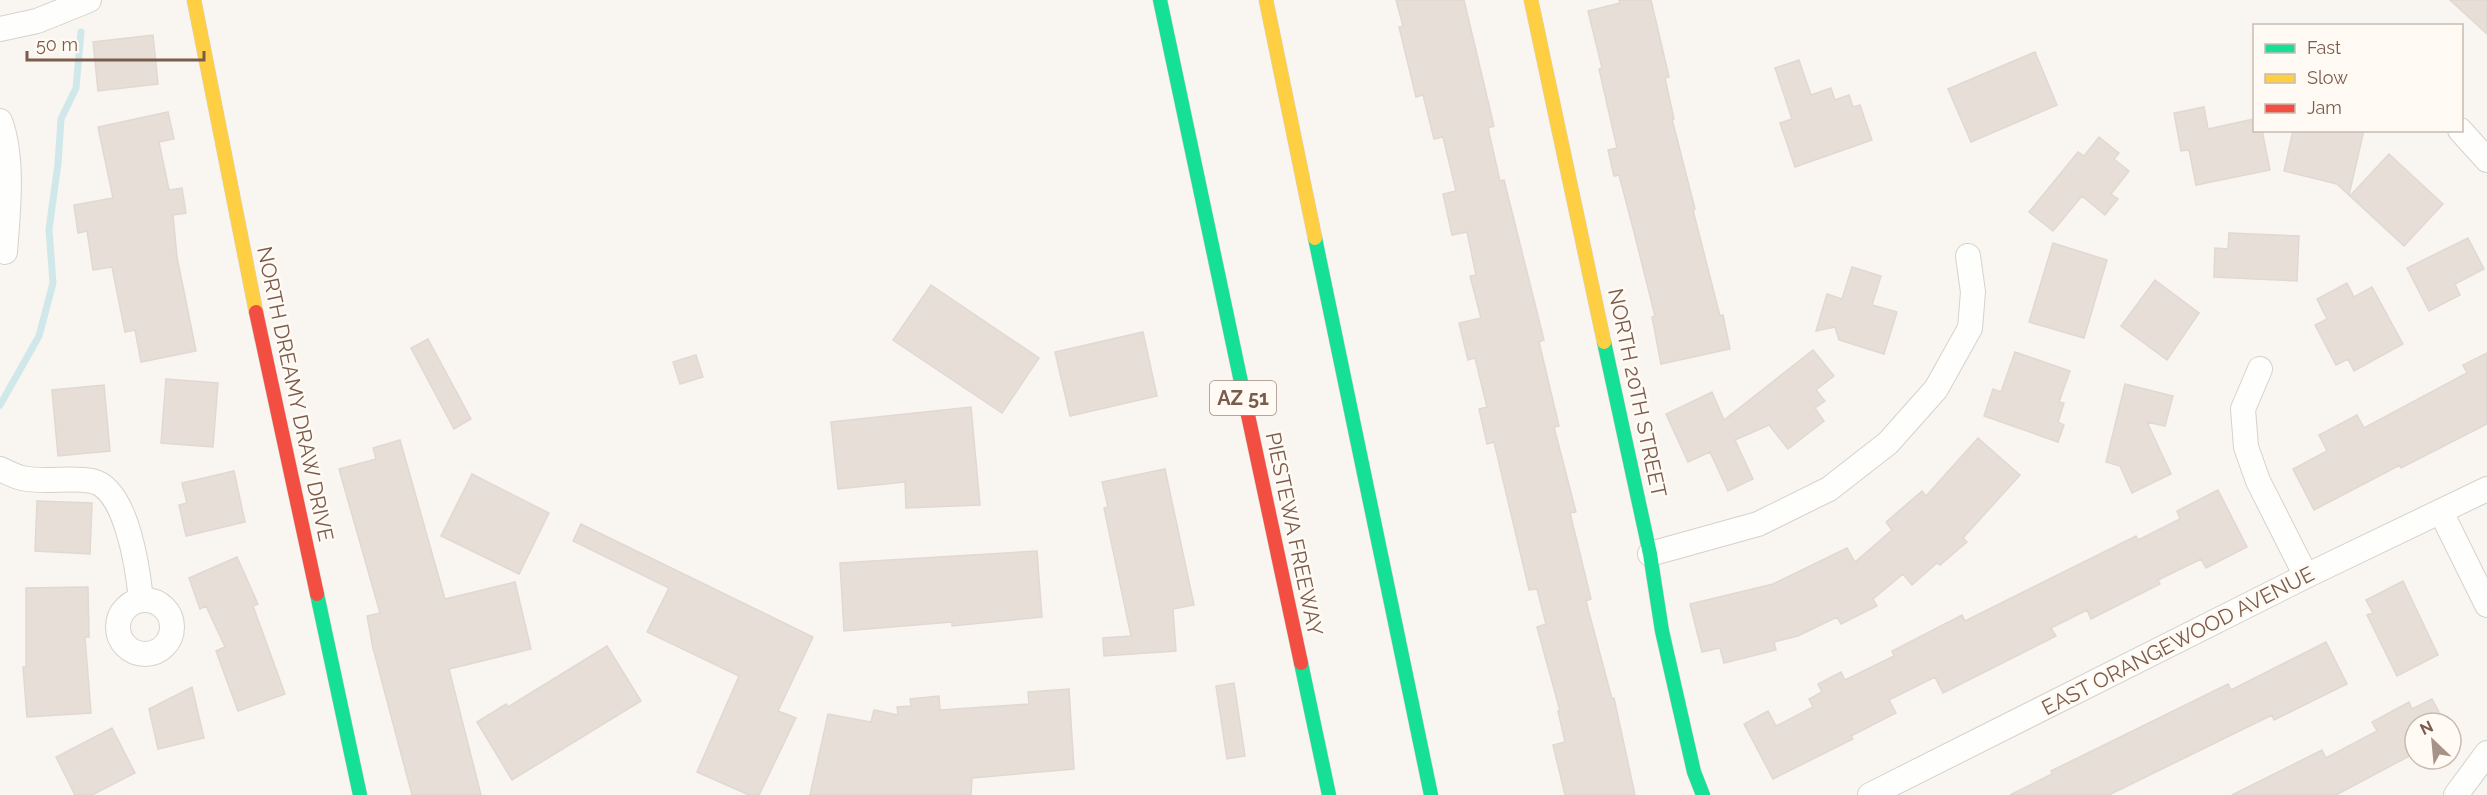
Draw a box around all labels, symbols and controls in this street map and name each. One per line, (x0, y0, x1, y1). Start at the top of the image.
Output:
scale bar (27, 24, 204, 62)
legend (2253, 24, 2463, 132)
text: 50 m (36, 34, 78, 55)
text: Fast (2307, 37, 2341, 58)
text: Slow (2307, 67, 2348, 88)
text: Jam (2307, 97, 2342, 118)
street label: NORTH DREAMY DRAW DRIVE (252, 244, 339, 544)
street label: NORTH 20TH STREET (1603, 286, 1672, 500)
road number: AZ 51 (1210, 381, 1276, 415)
street label: PIESTEWA FREEWAY (1261, 430, 1328, 638)
street label: EAST ORANGEWOOD AVENUE (2037, 561, 2318, 720)
north arrow (2403, 711, 2463, 771)
text: N (2417, 717, 2436, 739)

